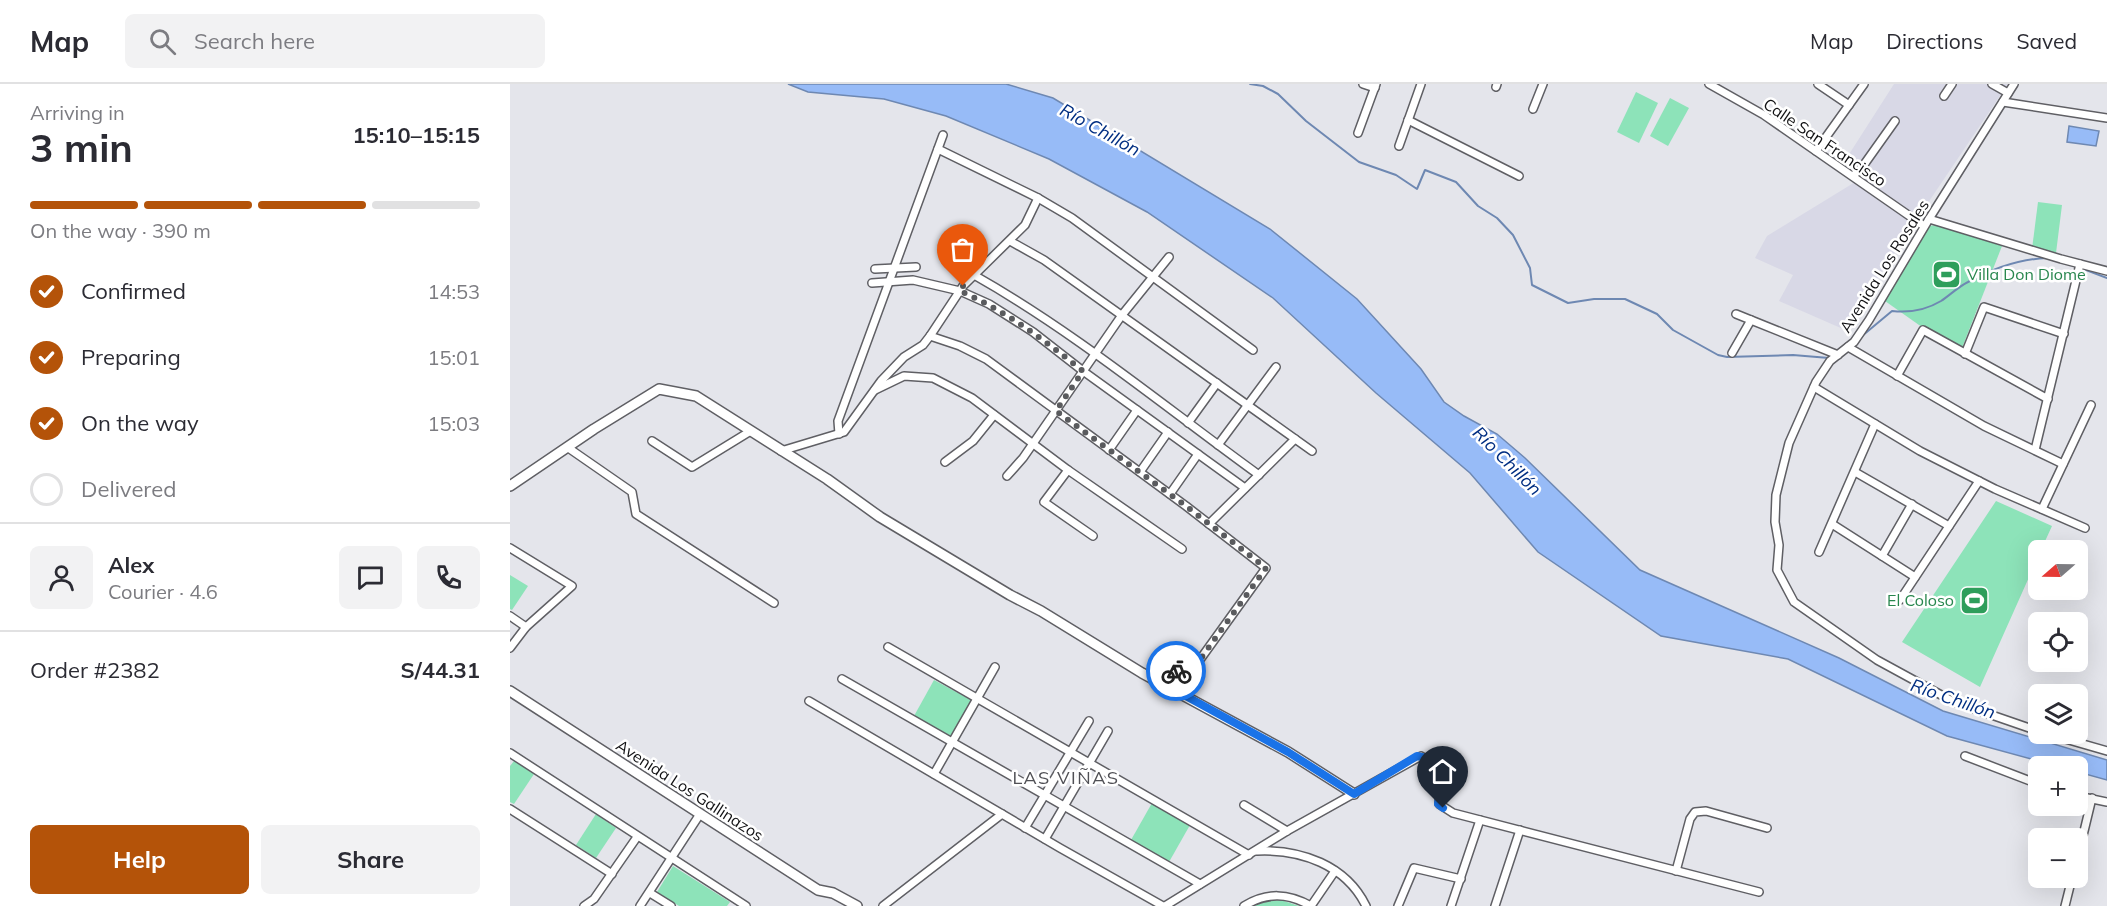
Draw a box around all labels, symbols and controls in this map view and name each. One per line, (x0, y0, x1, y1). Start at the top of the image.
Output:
search box (125, 14, 545, 68)
text: Map (30, 24, 89, 59)
icon: search (146, 25, 179, 58)
text: Search here (194, 27, 315, 55)
text: Map (1810, 28, 1853, 54)
text: Directions (1886, 28, 1983, 54)
text: Saved (2016, 28, 2077, 54)
street label: Calle San Francisco (1760, 93, 1890, 191)
water label: Río Chillón (1056, 98, 1144, 161)
text: Arriving in (30, 100, 125, 125)
text: 15:10–15:15 (352, 121, 480, 149)
text: 3 min (30, 123, 133, 172)
street label: Avenida Los Rosales (1835, 196, 1933, 336)
text: On the way · 390 m (30, 218, 211, 243)
pin (937, 224, 988, 286)
icon: bag (946, 233, 979, 266)
sports icon: Villa Don Diome (1930, 258, 1962, 290)
place label: Villa Don Diome (1967, 264, 2086, 284)
icon: check (30, 275, 63, 308)
text: Confirmed (81, 277, 186, 305)
text: 14:53 (427, 279, 480, 304)
icon: check (30, 341, 63, 374)
text: Preparing (81, 343, 181, 371)
text: 15:01 (427, 345, 480, 370)
icon: check (30, 407, 63, 440)
text: On the way (81, 409, 199, 437)
text: 15:03 (427, 411, 480, 436)
water label: Río Chillón (1468, 421, 1547, 500)
text: Delivered (81, 475, 176, 503)
north arrow (2028, 540, 2088, 600)
map controls (2028, 540, 2088, 888)
button: person (30, 546, 93, 609)
button: chat (339, 546, 402, 609)
button: phone (417, 546, 480, 609)
text: Alex (108, 551, 154, 579)
text: Courier · 4.6 (108, 579, 218, 604)
sports icon: El Coloso (1959, 584, 1991, 616)
place label: El Coloso (1887, 590, 1954, 610)
button: locate (2028, 612, 2088, 672)
courier (1146, 641, 1206, 701)
icon: bike (1160, 655, 1193, 688)
text: Order #2382 (30, 656, 160, 684)
text: S/44.31 (400, 656, 480, 684)
water label: Río Chillón (1908, 673, 1999, 724)
button: layers (2028, 684, 2088, 744)
street label: Avenida Los Gallinazos (613, 735, 768, 845)
pin (1417, 746, 1468, 808)
icon: home (1426, 755, 1459, 788)
button: + (2028, 756, 2088, 816)
district label: LAS VIÑAS (1013, 766, 1119, 789)
button: Help (30, 825, 249, 894)
button: Share (261, 825, 480, 894)
button: − (2028, 828, 2088, 888)

